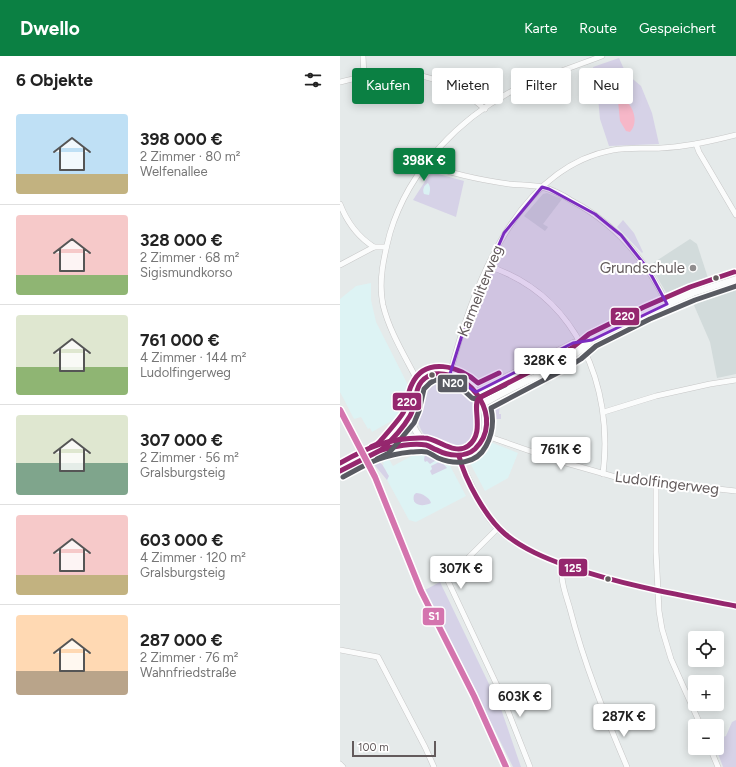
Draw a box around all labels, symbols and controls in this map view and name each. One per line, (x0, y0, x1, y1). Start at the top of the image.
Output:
text: Dwello (20, 17, 80, 40)
text: Karte (524, 20, 557, 37)
text: Route (579, 20, 617, 37)
text: Gespeichert (639, 20, 716, 37)
chip: Kaufen (352, 68, 424, 104)
chip: Mieten (432, 68, 503, 104)
chip: Filter (511, 68, 571, 104)
chip: Neu (579, 68, 633, 104)
icon: filters (302, 69, 324, 91)
text: 6 Objekte (16, 70, 93, 90)
text: 398 000 € (140, 129, 223, 149)
icon: home (48, 130, 96, 178)
pin: 398K € (391, 148, 457, 182)
text: 2 Zimmer · 80 m² (140, 149, 240, 164)
text: 398K € (402, 153, 446, 168)
text: Welfenallee (140, 164, 208, 179)
text: 328 000 € (140, 230, 223, 250)
icon: home (48, 231, 96, 279)
street label: Karmeliterweg (453, 243, 507, 339)
text: 2 Zimmer · 68 m² (140, 250, 239, 265)
place label: Grundschule (600, 259, 685, 277)
marker: Grundschule (688, 263, 698, 273)
text: Sigismundkorso (140, 265, 233, 280)
unlabelled marker (711, 273, 721, 283)
line badge: 220 (610, 307, 640, 326)
text: 220 (615, 310, 635, 323)
text: 761 000 € (140, 330, 219, 350)
icon: home (48, 331, 96, 379)
pin: 328K € (512, 348, 578, 382)
text: 4 Zimmer · 144 m² (140, 350, 246, 365)
text: 328K € (523, 353, 567, 368)
text: Ludolfingerweg (140, 365, 231, 380)
unlabelled marker (427, 370, 437, 380)
line badge: N20 (437, 374, 468, 393)
text: N20 (442, 377, 464, 390)
line badge: 220 (392, 392, 422, 411)
text: 220 (397, 396, 417, 409)
text: 307 000 € (140, 430, 223, 450)
icon: home (48, 431, 96, 479)
pin: 761K € (528, 437, 594, 471)
text: 761K € (540, 442, 582, 457)
text: 2 Zimmer · 56 m² (140, 450, 239, 465)
text: Gralsburgsteig (140, 465, 225, 480)
street label: Ludolfingerweg (614, 468, 720, 498)
text: 603 000 € (140, 530, 223, 550)
icon: home (48, 531, 96, 579)
text: 4 Zimmer · 120 m² (140, 550, 246, 565)
pin: 307K € (428, 556, 494, 590)
line badge: 125 (558, 558, 588, 577)
text: 307K € (439, 561, 483, 576)
text: 125 (564, 562, 582, 575)
text: Gralsburgsteig (140, 565, 225, 580)
unlabelled marker (603, 574, 613, 584)
line badge: S1 (422, 607, 445, 626)
text: S1 (428, 610, 440, 623)
text: 287 000 € (140, 630, 223, 650)
icon: home (48, 631, 96, 679)
map controls (688, 631, 724, 755)
button: locate (688, 631, 724, 667)
text: 2 Zimmer · 76 m² (140, 650, 238, 665)
text: Wahnfriedstraße (140, 665, 236, 680)
button: + (688, 675, 724, 711)
pin: 603K € (487, 684, 553, 718)
text: 603K € (498, 689, 542, 704)
pin: 287K € (591, 704, 657, 738)
text: 287K € (602, 709, 646, 724)
button: − (688, 719, 724, 755)
scale bar (352, 739, 436, 758)
text: 100 m (358, 741, 389, 754)

